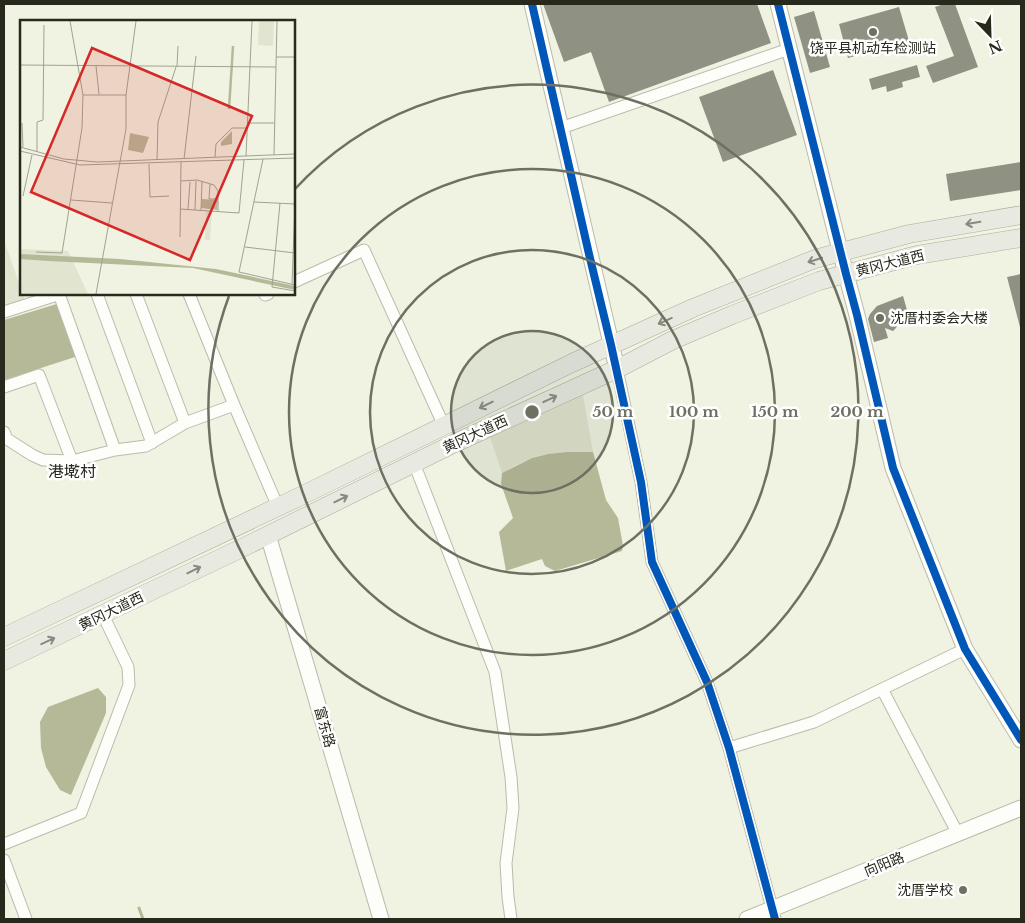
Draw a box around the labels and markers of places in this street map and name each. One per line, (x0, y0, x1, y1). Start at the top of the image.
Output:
marker: 饶平县机动车检测站 (867, 26, 879, 38)
place label: 饶平县机动车检测站 (810, 39, 936, 57)
place label: 沈厝村委会大楼 (890, 309, 988, 327)
marker: 沈厝村委会大楼 (874, 312, 886, 324)
centre of rings (523, 403, 541, 421)
place label: 沈厝学校 (897, 881, 953, 899)
marker: 沈厝学校 (957, 884, 969, 896)

